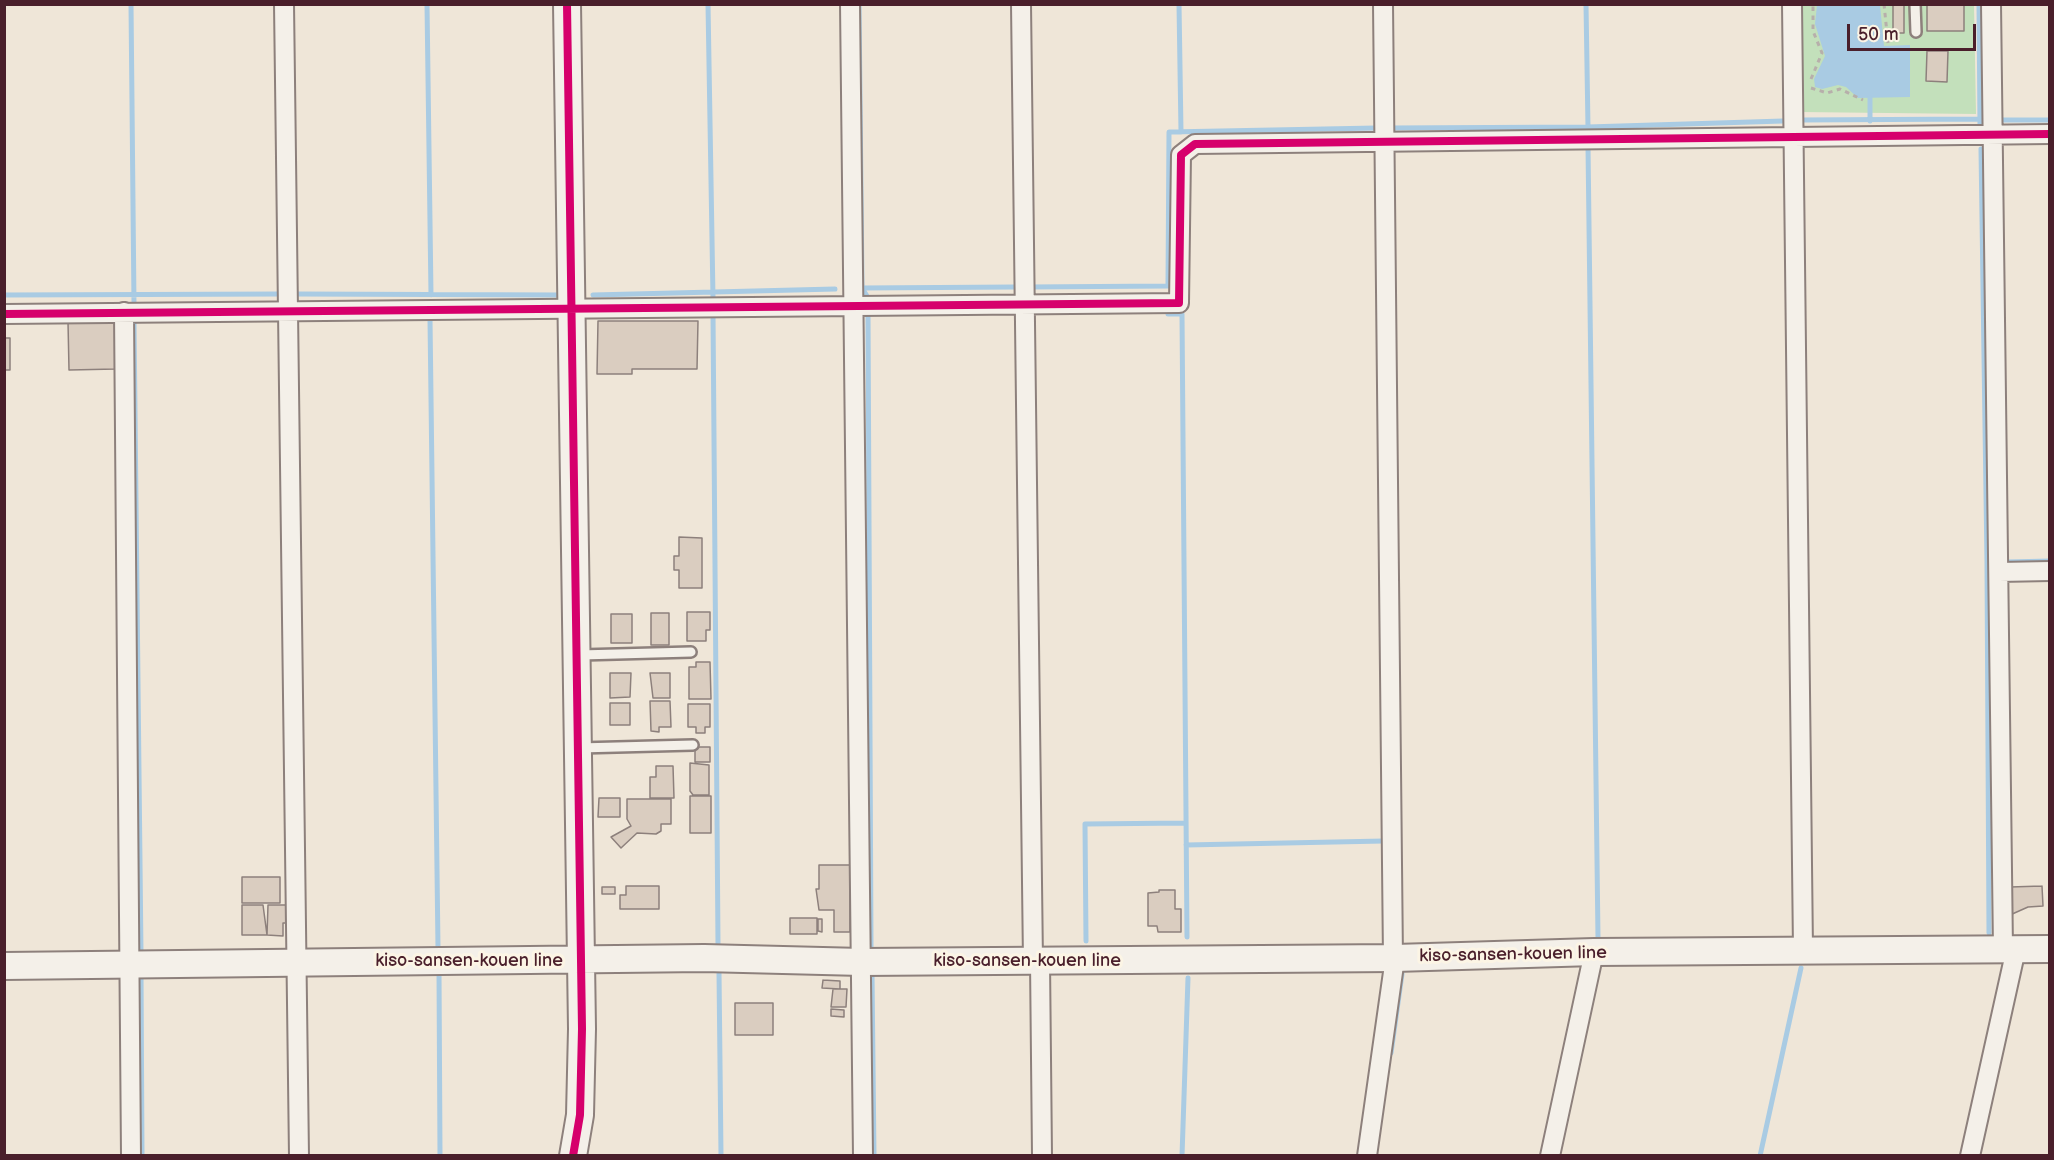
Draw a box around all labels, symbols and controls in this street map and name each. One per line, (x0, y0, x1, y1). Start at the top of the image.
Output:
scale bar (1850, 12, 1979, 50)
text: 50 m (1858, 24, 1899, 45)
street label: kiso-sansen-kouen line (1419, 943, 1607, 967)
street label: kiso-sansen-kouen line (375, 950, 563, 972)
street label: kiso-sansen-kouen line (933, 950, 1121, 972)

